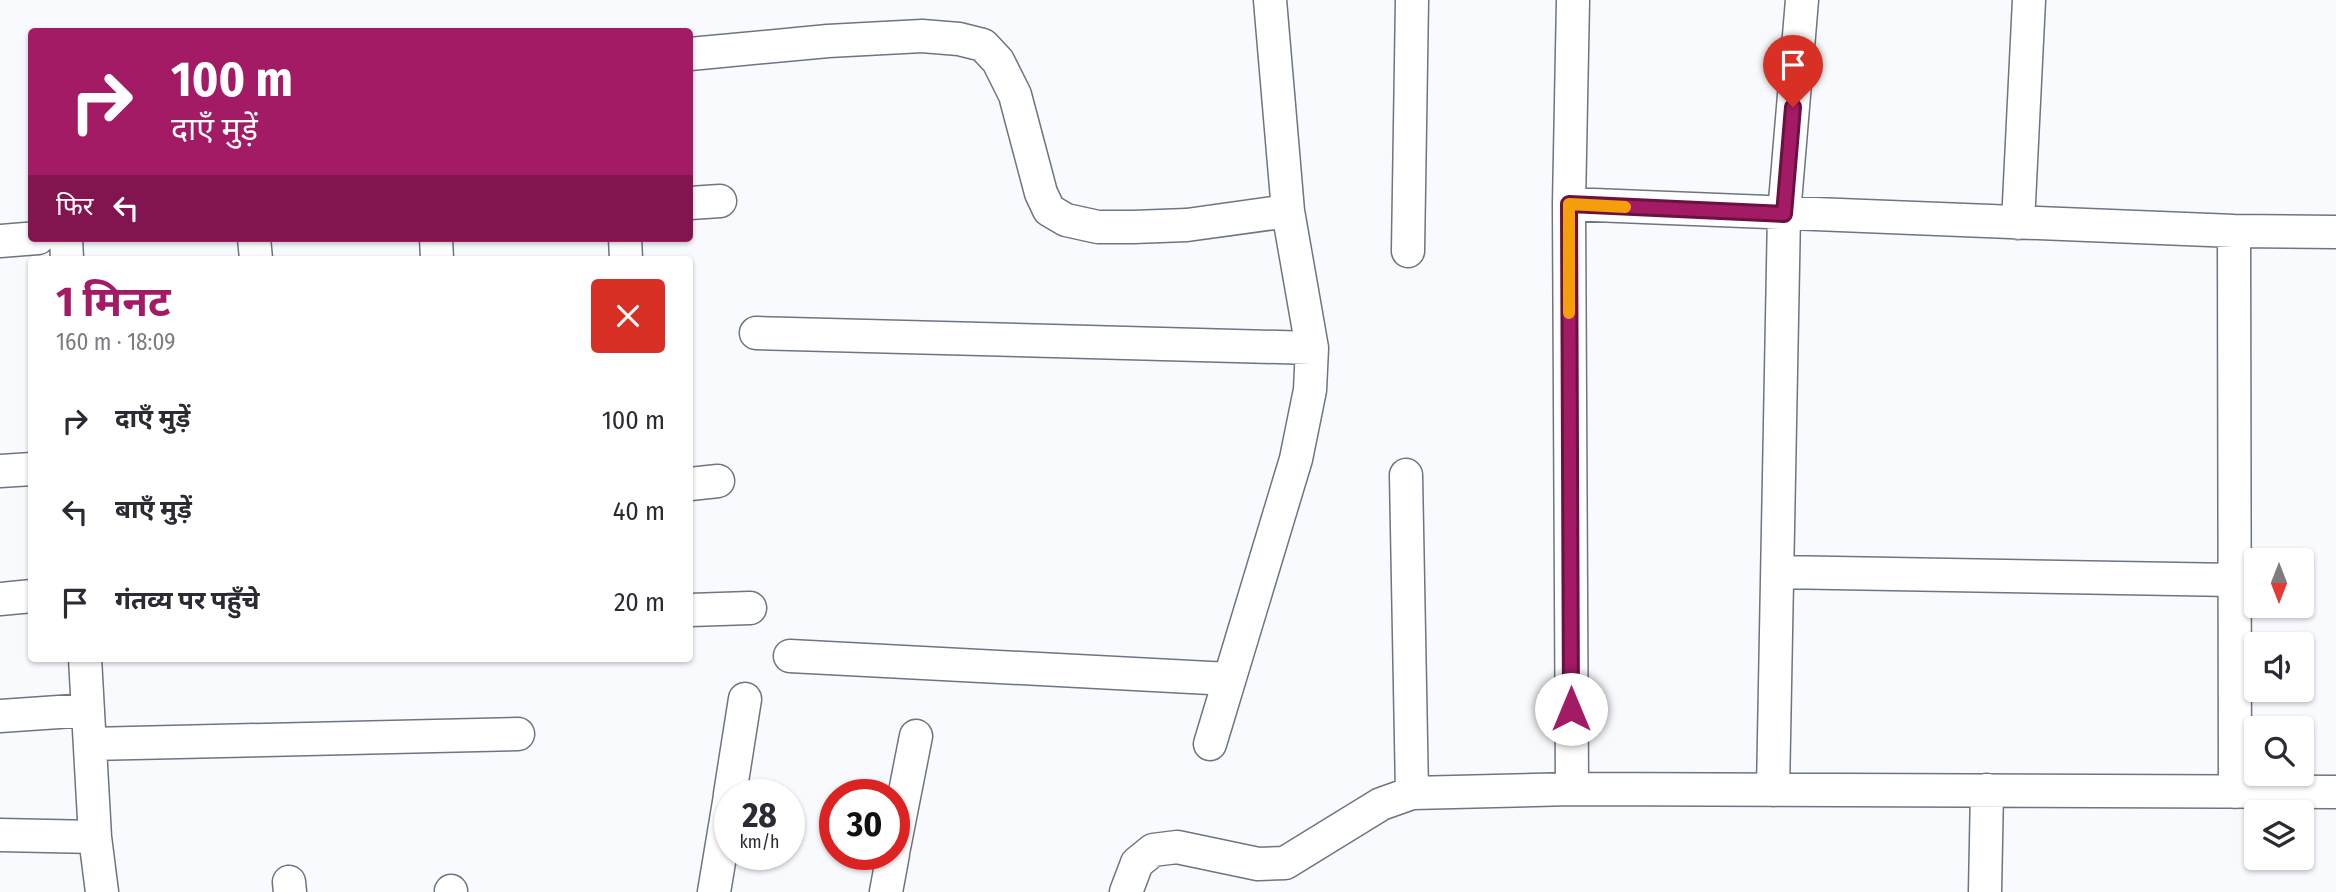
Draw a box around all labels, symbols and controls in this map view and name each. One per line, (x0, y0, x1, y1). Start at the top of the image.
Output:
pin (1763, 35, 1823, 107)
icon: arrive (1774, 46, 1812, 84)
text: 100 m (171, 50, 293, 109)
icon: right (56, 56, 147, 147)
text: दाएँ मुड़ें (171, 110, 258, 148)
icon: left (107, 189, 145, 227)
text: फिर (56, 191, 93, 222)
text: 1 मिनट (56, 277, 171, 327)
button: close (591, 279, 665, 353)
text: 160 m · 18:09 (56, 328, 175, 356)
icon: right (56, 402, 94, 440)
text: दाएँ मुड़ें (115, 403, 190, 434)
text: 100 m (602, 405, 665, 436)
icon: left (56, 493, 94, 531)
text: बाएँ मुड़ें (115, 494, 192, 525)
text: 40 m (613, 496, 665, 527)
north arrow (2244, 548, 2314, 618)
map controls (2244, 548, 2314, 870)
icon: arrive (56, 584, 94, 622)
text: गंतव्य पर पहुँचे (115, 585, 259, 616)
text: 20 m (614, 587, 665, 618)
button: sound (2244, 632, 2314, 702)
position arrow (1534, 672, 1608, 746)
button: search (2244, 716, 2314, 786)
speed limit sign: 30 (819, 779, 910, 870)
text: 28 (742, 794, 777, 836)
button: layers (2244, 800, 2314, 870)
text: km/h (739, 831, 780, 853)

